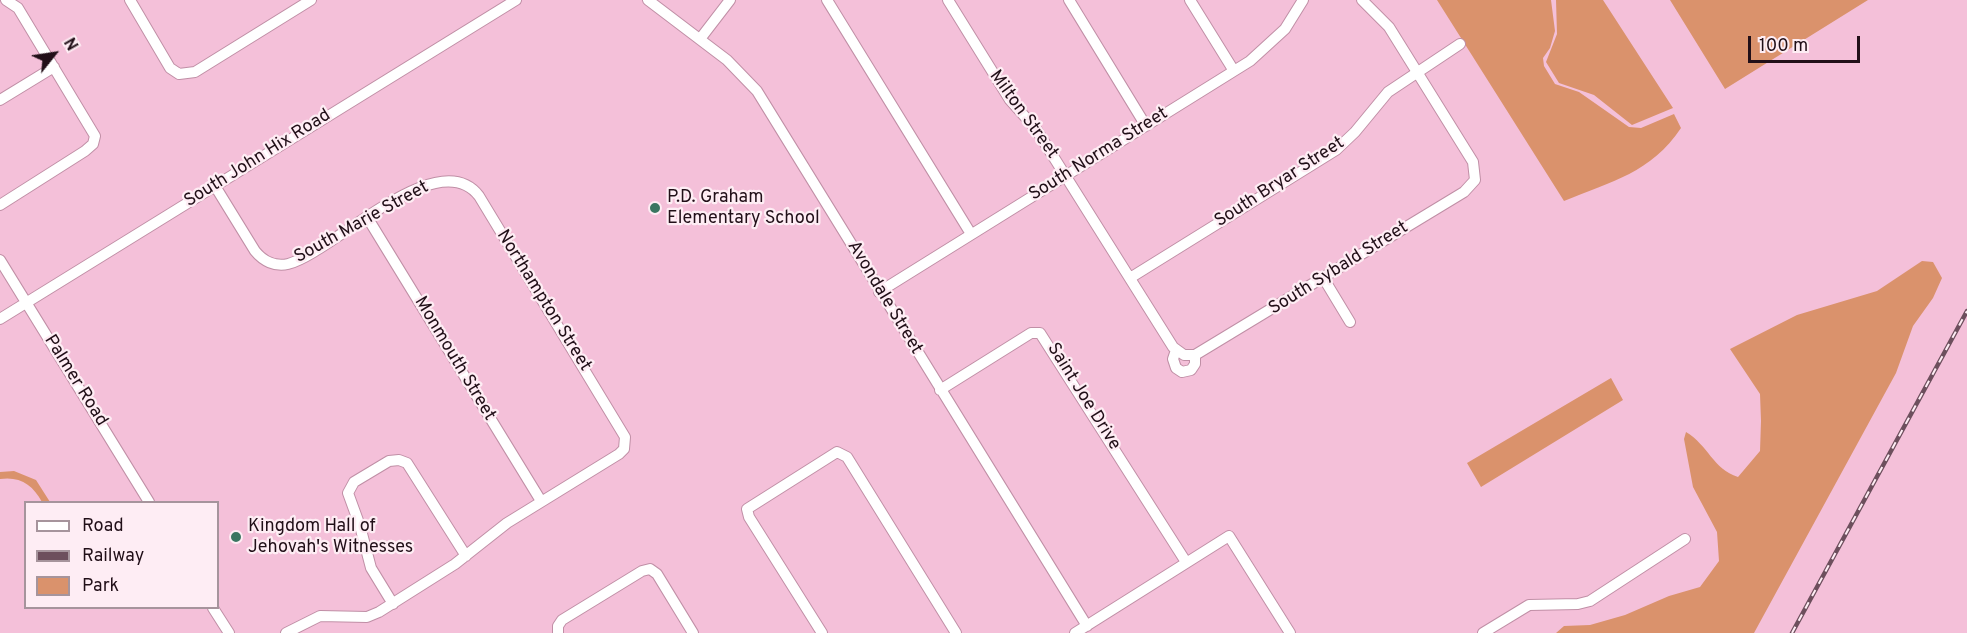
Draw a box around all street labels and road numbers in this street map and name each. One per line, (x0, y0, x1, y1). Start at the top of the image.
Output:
street label: Milton Street (984, 66, 1062, 164)
street label: South Norma Street (1026, 104, 1172, 206)
street label: South John Hix Road (181, 105, 335, 213)
street label: South Bryar Street (1211, 133, 1349, 233)
street label: South Marie Street (291, 177, 433, 269)
street label: South Sybald Street (1266, 217, 1412, 321)
street label: Northampton Street (491, 226, 595, 376)
street label: Avondale Street (842, 237, 926, 359)
street label: Monmouth Street (408, 293, 500, 425)
street label: Palmer Road (38, 331, 112, 431)
street label: Saint Joe Drive (1041, 339, 1125, 455)

